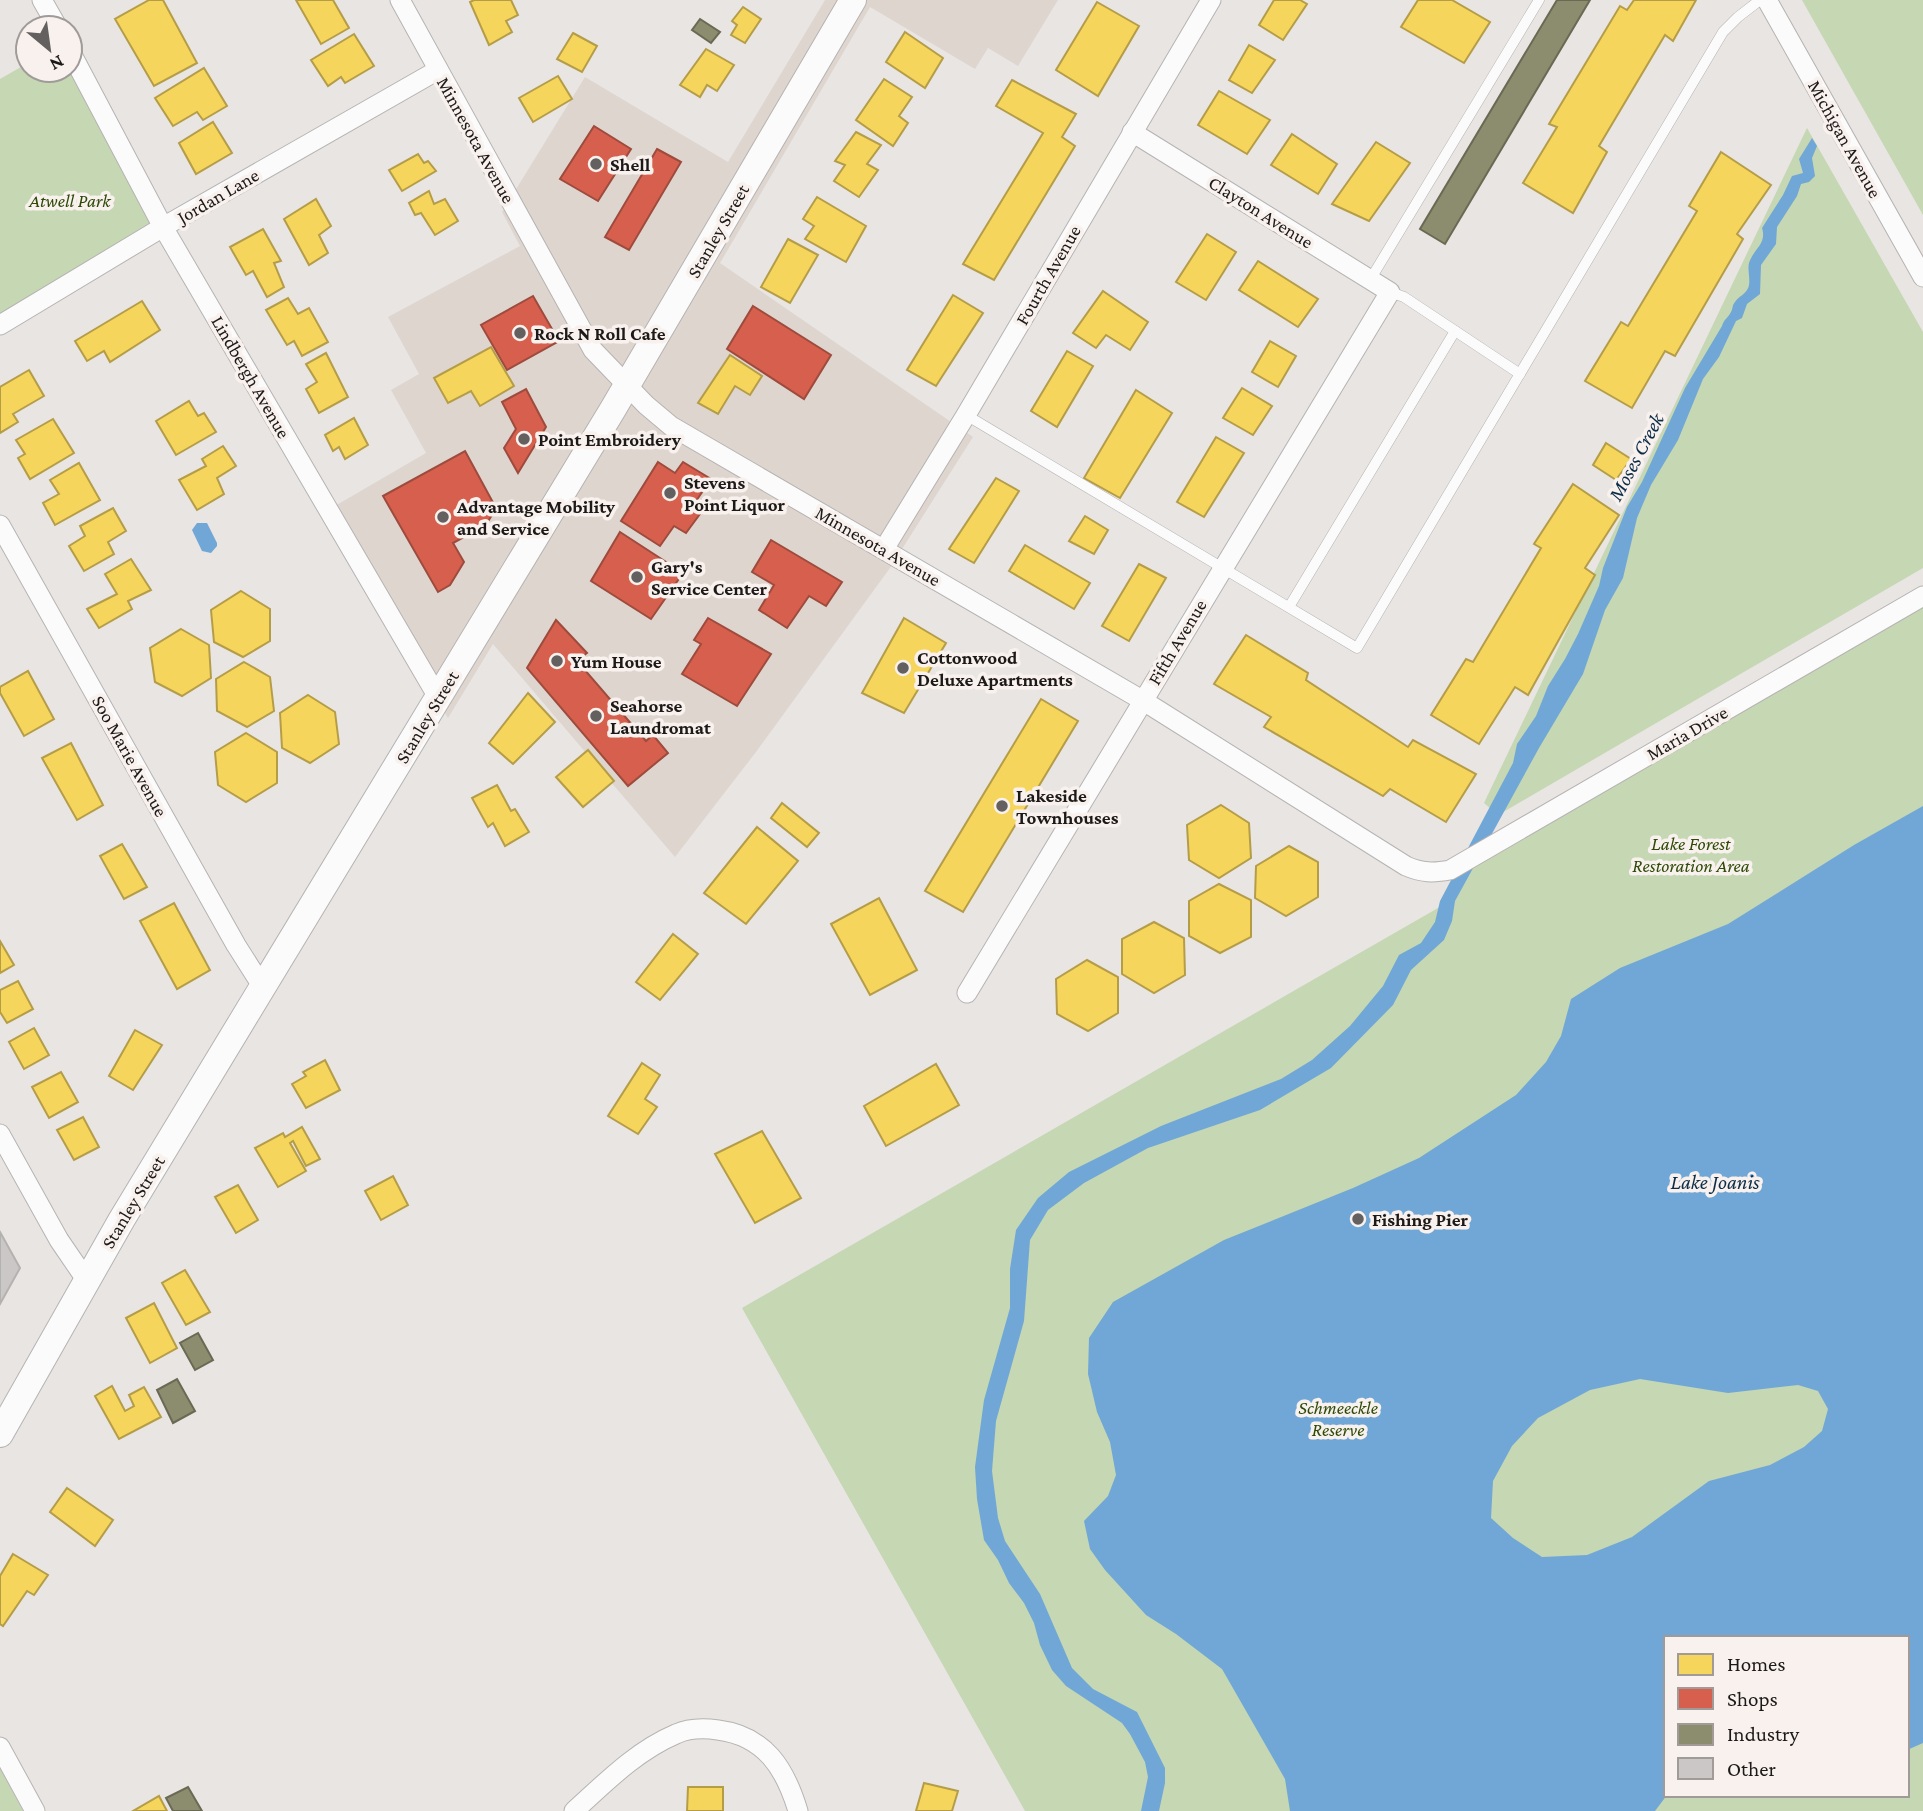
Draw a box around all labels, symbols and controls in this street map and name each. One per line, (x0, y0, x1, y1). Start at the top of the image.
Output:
north arrow (14, 14, 84, 84)
text: N (46, 51, 68, 76)
street label: Minnesota Avenue (433, 73, 519, 207)
street label: Michigan Avenue (1804, 76, 1886, 202)
place label: Shell (610, 154, 651, 175)
marker: Shell (588, 156, 604, 172)
street label: Jordan Lane (172, 164, 263, 229)
street label: Clayton Avenue (1205, 172, 1317, 252)
street label: Stanley Street (683, 180, 754, 281)
park label: Atwell Park (28, 190, 111, 211)
street label: Fourth Avenue (1011, 222, 1085, 328)
street label: Lindbergh Avenue (207, 312, 295, 442)
place label: Rock N Roll Cafe (534, 323, 666, 344)
marker: Rock N Roll Cafe (512, 325, 528, 341)
water label: Moses Creek (1602, 408, 1669, 506)
place label: Point Embroidery (538, 429, 682, 450)
marker: Point Embroidery (516, 431, 532, 447)
place label: Stevens Point Liquor (684, 472, 786, 515)
marker: Stevens Point Liquor (662, 485, 678, 501)
place label: Advantage Mobility and Service (456, 496, 616, 539)
street label: Minnesota Avenue (812, 502, 944, 590)
marker: Advantage Mobility and Service (435, 509, 451, 525)
place label: Gary's Service Center (651, 556, 768, 599)
marker: Gary's Service Center (629, 569, 645, 585)
street label: Fifth Avenue (1143, 596, 1211, 688)
place label: Cottonwood Deluxe Apartments (917, 647, 1073, 690)
place label: Yum House (571, 651, 662, 672)
marker: Yum House (549, 653, 565, 669)
marker: Cottonwood Deluxe Apartments (895, 660, 911, 676)
street label: Stanley Street (391, 666, 463, 767)
street label: Soo Marie Avenue (88, 692, 172, 820)
place label: Seahorse Laundromat (610, 695, 711, 738)
street label: Maria Drive (1643, 701, 1731, 765)
marker: Seahorse Laundromat (588, 708, 604, 724)
place label: Lakeside Townhouses (1016, 785, 1119, 828)
marker: Lakeside Townhouses (994, 798, 1010, 814)
park label: Lake Forest Restoration Area (1632, 833, 1750, 876)
street label: Stanley Street (97, 1151, 169, 1252)
water label: Lake Joanis (1670, 1170, 1760, 1194)
place label: Fishing Pier (1372, 1209, 1468, 1230)
marker: Fishing Pier (1350, 1211, 1366, 1227)
park label: Schmeeckle Reserve (1298, 1397, 1378, 1440)
legend (1664, 1636, 1909, 1797)
text: Homes (1727, 1652, 1786, 1676)
text: Shops (1727, 1687, 1778, 1711)
text: Industry (1727, 1722, 1800, 1746)
text: Other (1727, 1757, 1777, 1781)

